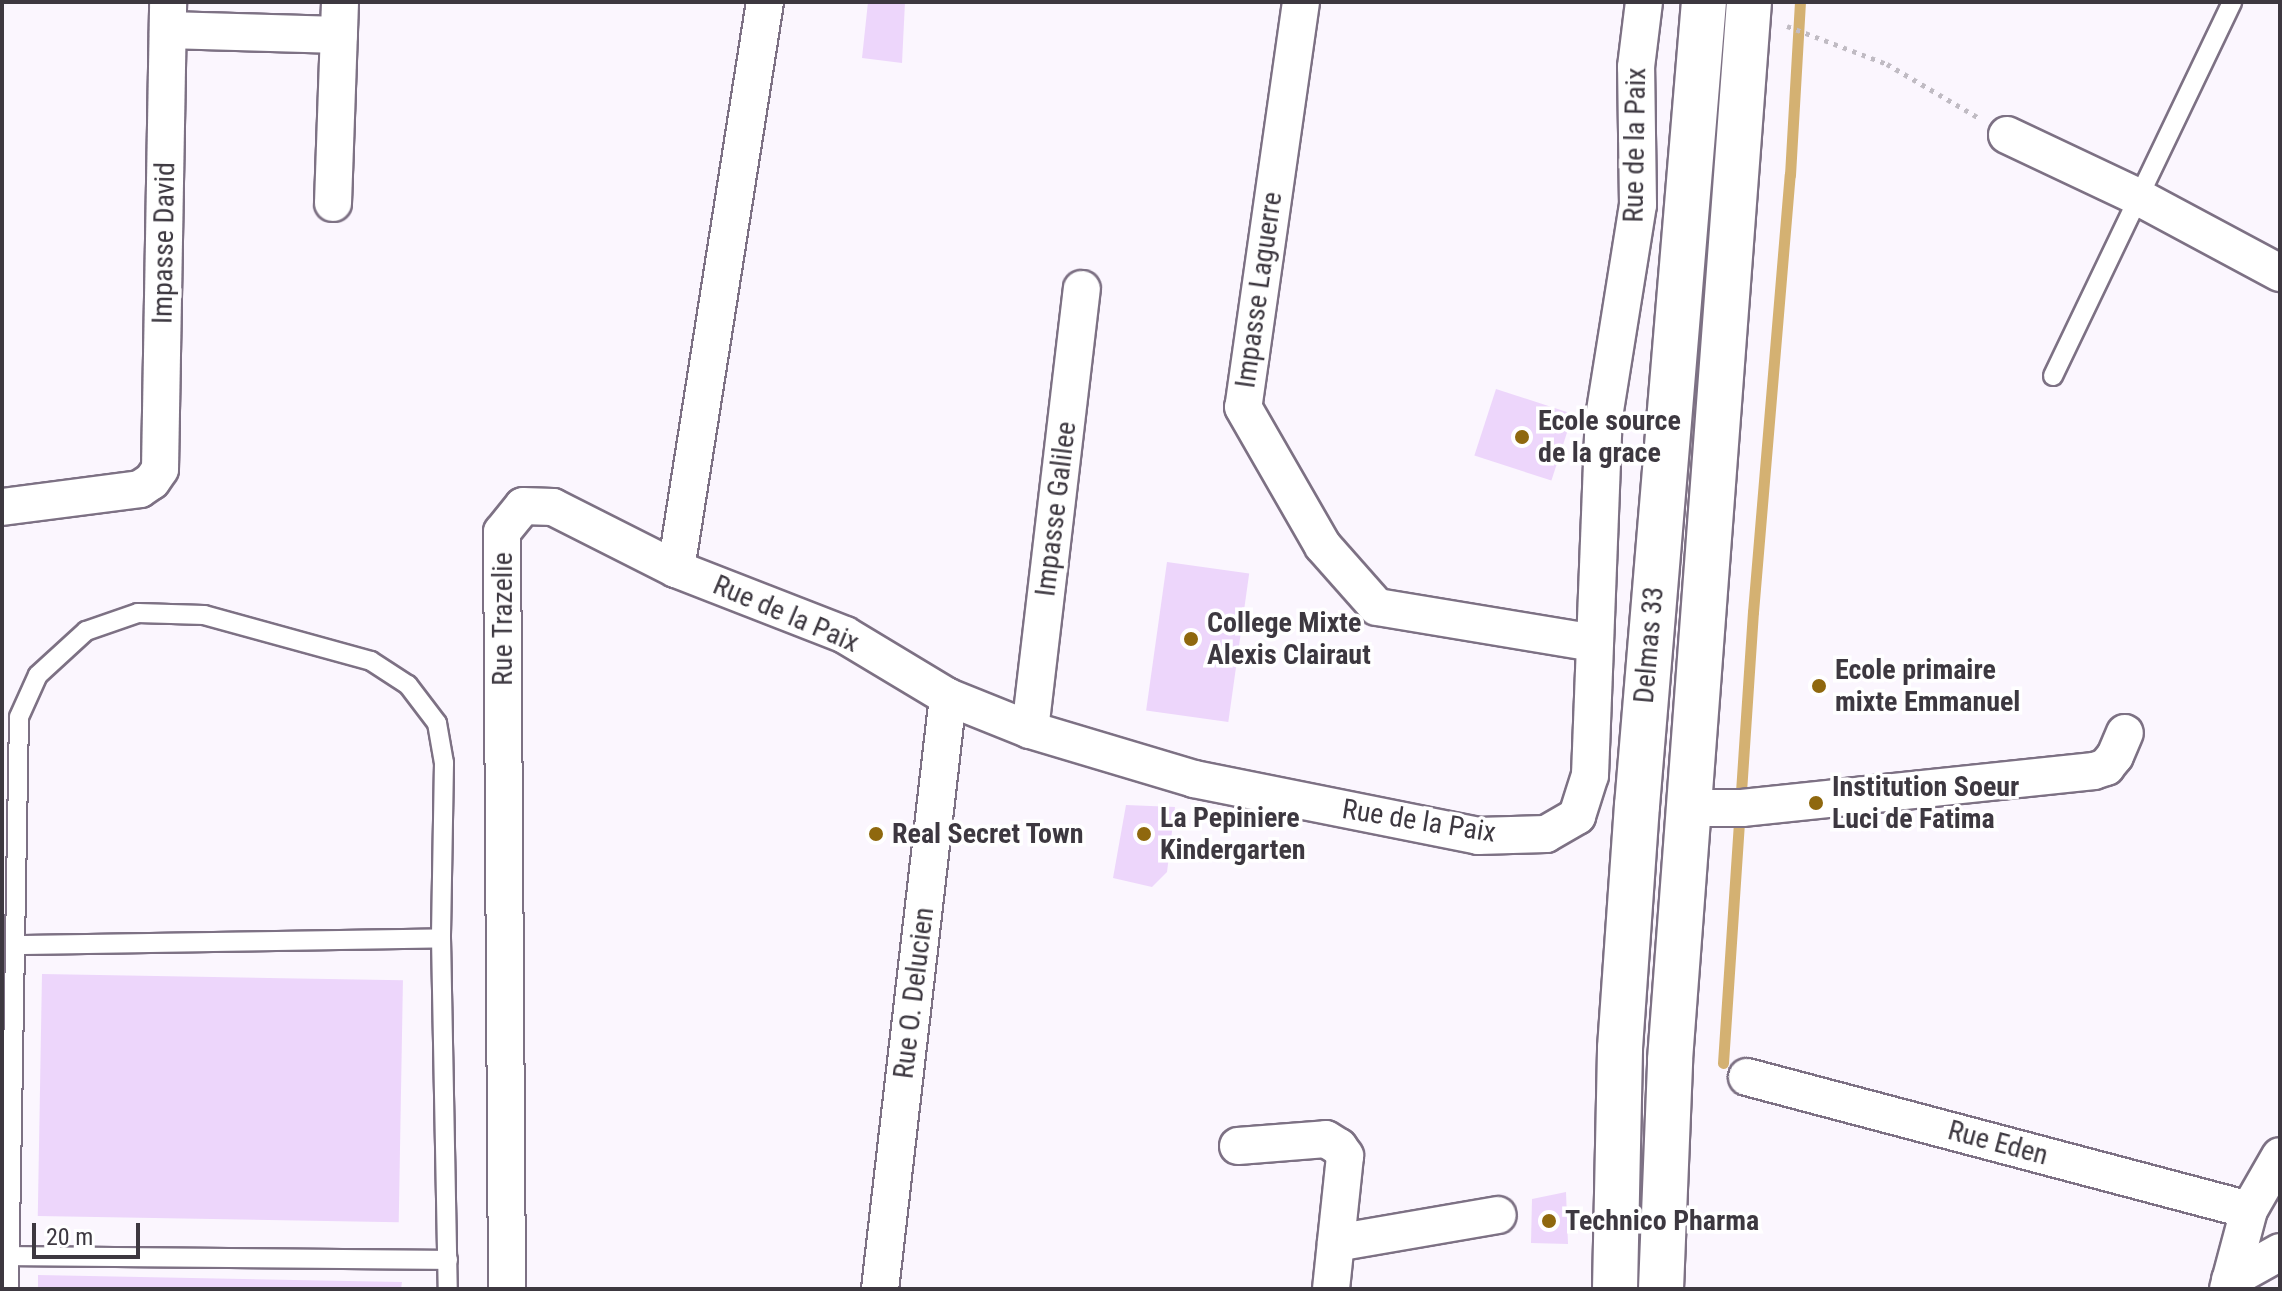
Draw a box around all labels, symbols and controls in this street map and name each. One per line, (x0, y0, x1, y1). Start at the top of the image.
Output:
street label: Rue de la Paix (1617, 67, 1653, 223)
street label: Impasse David (146, 162, 182, 324)
street label: Impasse Laguerre (1229, 190, 1289, 390)
place label: Ecole source de la grace (1538, 404, 1681, 470)
street label: Impasse Galilee (1029, 420, 1083, 598)
marker: Ecole source de la grace (1513, 428, 1531, 446)
street label: Rue Trazelie (486, 552, 520, 686)
street label: Rue de la Paix (708, 568, 864, 660)
street label: Delmas 33 (1627, 585, 1671, 705)
place label: College Mixte Alexis Clairaut (1207, 606, 1371, 672)
marker: College Mixte Alexis Clairaut (1182, 630, 1200, 648)
place label: Ecole primaire mixte Emmanuel (1835, 653, 2020, 719)
marker: Ecole primaire mixte Emmanuel (1810, 677, 1828, 695)
place label: Institution Soeur Luci de Fatima (1832, 770, 2019, 836)
street label: Rue de la Paix (1340, 792, 1498, 850)
marker: Institution Soeur Luci de Fatima (1807, 794, 1825, 812)
place label: La Pepiniere Kindergarten (1160, 801, 1306, 867)
place label: Real Secret Town (892, 817, 1084, 851)
marker: Real Secret Town (867, 825, 885, 843)
marker: La Pepiniere Kindergarten (1135, 825, 1153, 843)
street label: Rue O. Delucien (887, 905, 941, 1081)
street label: Rue Eden (1944, 1114, 2052, 1172)
place label: Technico Pharma (1565, 1204, 1759, 1238)
scale bar (36, 1207, 144, 1257)
marker: Technico Pharma (1540, 1212, 1558, 1230)
text: 20 m (46, 1223, 93, 1251)

